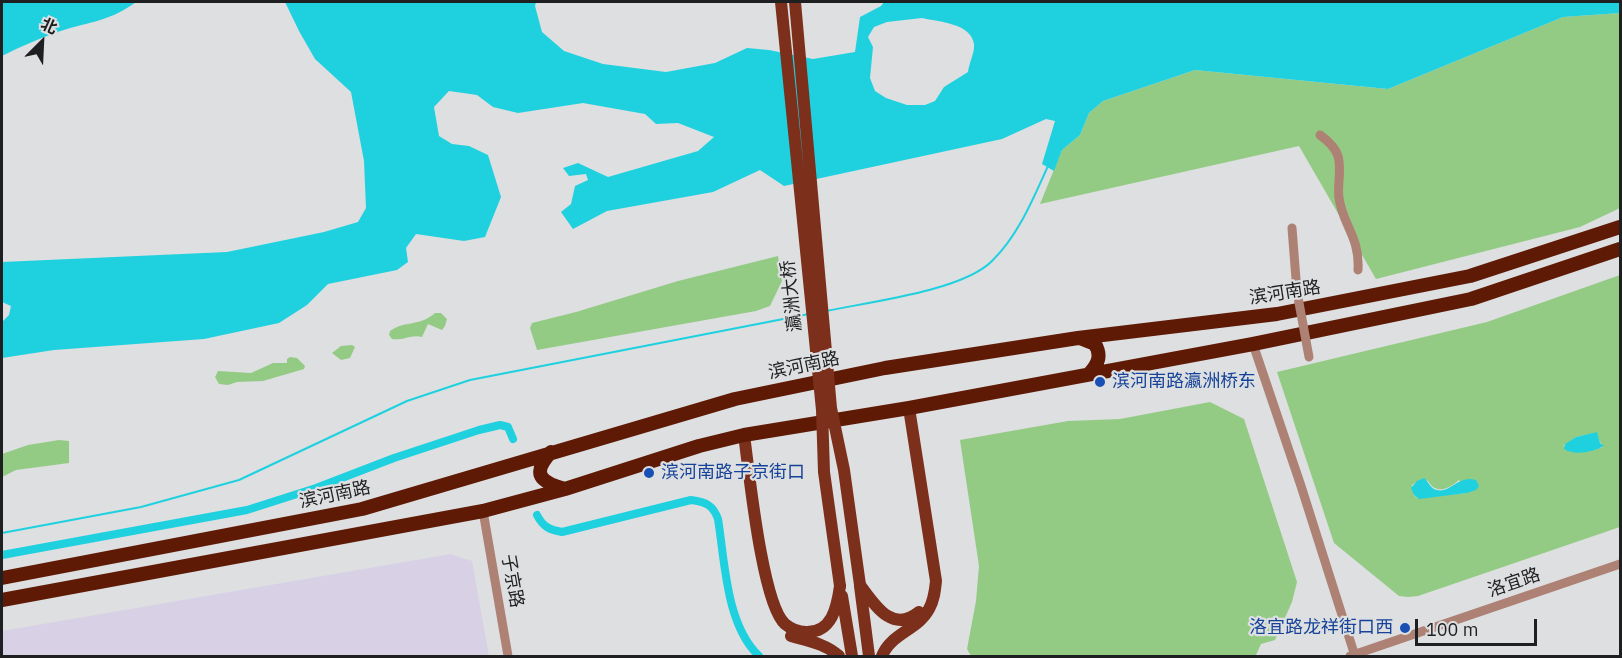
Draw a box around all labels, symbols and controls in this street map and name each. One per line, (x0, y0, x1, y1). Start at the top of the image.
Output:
north arrow (12, 12, 72, 72)
text: 北 (38, 13, 61, 38)
street label: 瀛洲大桥 (777, 259, 807, 333)
street label: 滨河南路 (1248, 277, 1322, 309)
street label: 滨河南路 (767, 348, 841, 384)
place label: 滨河南路瀛洲桥东 (1112, 371, 1256, 393)
marker: 滨河南路瀛洲桥东 (1093, 375, 1107, 389)
place label: 滨河南路子京街口 (661, 462, 805, 484)
marker: 滨河南路子京街口 (642, 466, 656, 480)
street label: 滨河南路 (298, 477, 372, 513)
street label: 子京路 (497, 553, 527, 609)
street label: 洛宜路 (1485, 564, 1543, 602)
scale bar (1418, 607, 1540, 645)
place label: 洛宜路龙祥街口西 (1249, 617, 1393, 639)
text: 100 m (1426, 618, 1478, 641)
marker: 洛宜路龙祥街口西 (1398, 621, 1412, 635)

